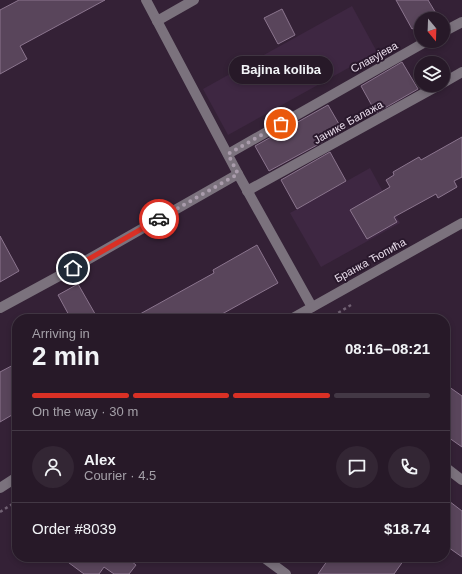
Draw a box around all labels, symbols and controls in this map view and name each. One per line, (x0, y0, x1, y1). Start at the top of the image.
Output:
north arrow (414, 12, 450, 48)
map controls (414, 12, 450, 92)
street label: Славујева (348, 39, 400, 75)
callout: Bajina koliba (229, 56, 333, 84)
button: layers (414, 56, 450, 92)
text: Bajina koliba (241, 62, 321, 77)
street label: Јанике Балажа (311, 98, 385, 146)
pin (264, 107, 298, 141)
icon: bag (270, 113, 292, 135)
courier (139, 199, 179, 239)
icon: car (148, 208, 170, 230)
street label: Бранка Ћопића (332, 235, 408, 285)
pin (56, 251, 90, 285)
icon: home (62, 257, 84, 279)
text: Arriving in (32, 326, 90, 341)
text: 08:16–08:21 (345, 340, 430, 357)
text: 2 min (32, 341, 100, 371)
text: On the way · 30 m (32, 404, 138, 419)
button: person (32, 446, 74, 488)
button: chat (336, 446, 378, 488)
button: phone (388, 446, 430, 488)
text: Alex (84, 451, 116, 468)
text: Courier · 4.5 (84, 468, 156, 483)
text: Order #8039 (32, 520, 116, 537)
text: $18.74 (384, 520, 430, 537)

